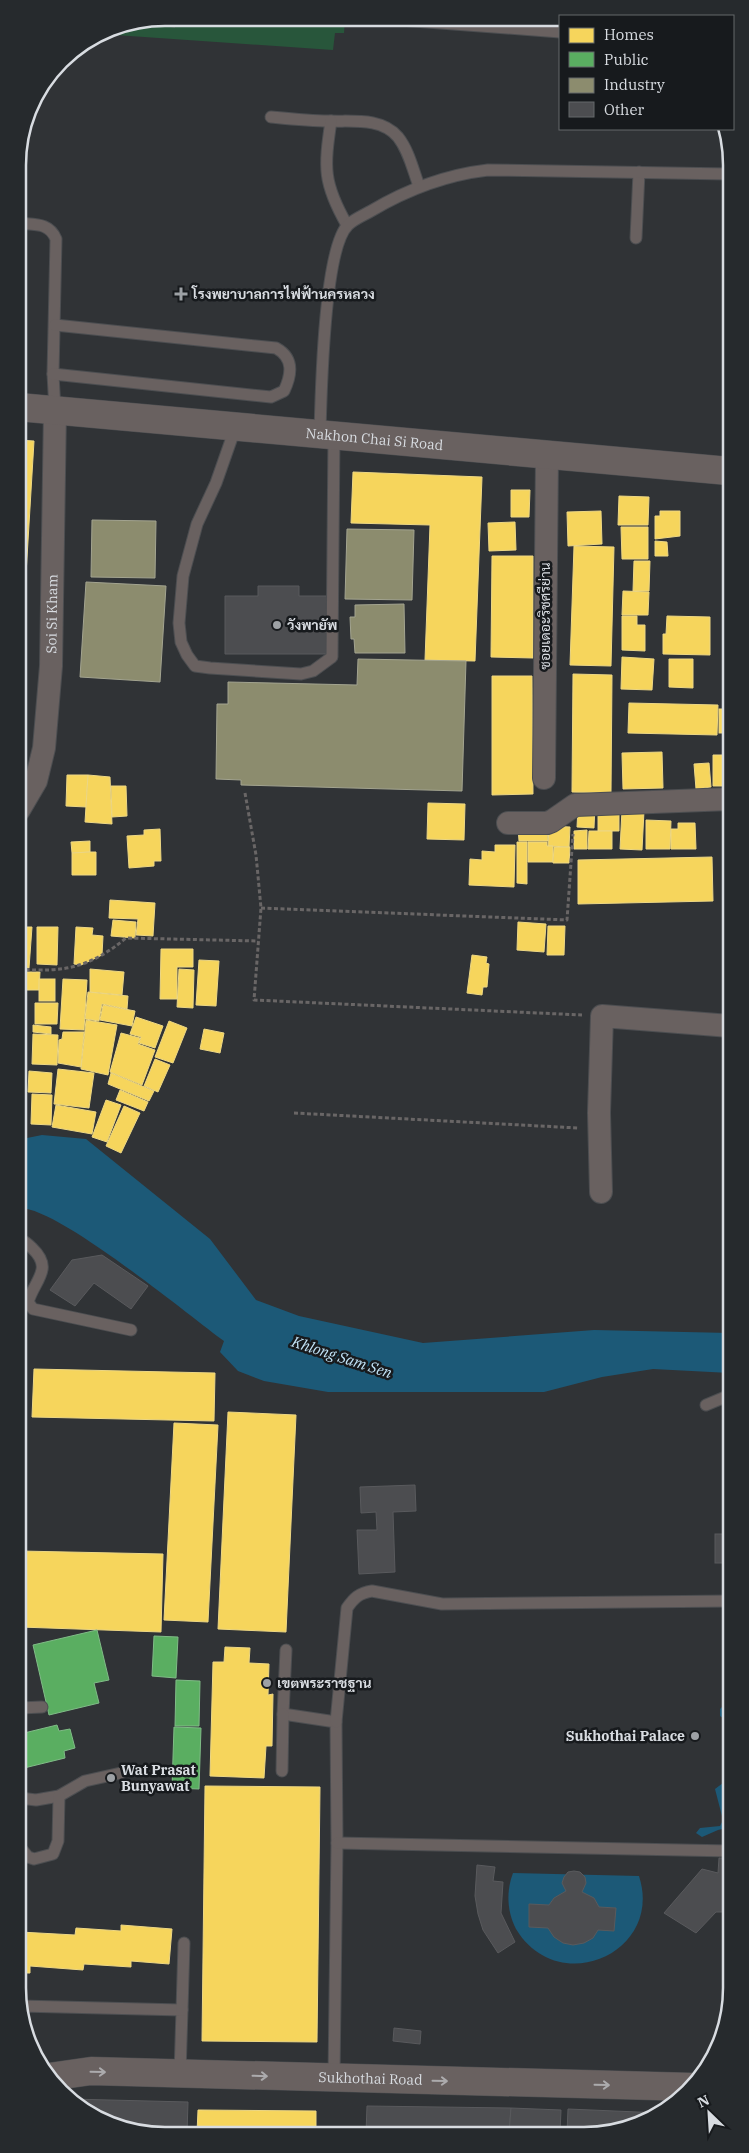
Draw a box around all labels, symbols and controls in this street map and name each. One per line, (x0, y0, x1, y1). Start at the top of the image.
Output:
legend (559, 15, 734, 130)
text: Homes (604, 25, 654, 44)
text: Public (604, 50, 649, 69)
text: Industry (604, 75, 665, 94)
text: Other (604, 100, 644, 119)
place label: โรงพยาบาลการไฟฟ้านครหลวง (191, 285, 375, 303)
marker: โรงพยาบาลการไฟฟ้านครหลวง (174, 287, 188, 301)
street label: Nakhon Chai Si Road (305, 424, 445, 454)
street label: ซอยเดอะริชศรีย่าน (536, 562, 554, 670)
street label: Soi Si Kham (42, 574, 61, 654)
place label: วังพายัพ (287, 616, 337, 634)
marker: วังพายัพ (271, 619, 283, 631)
water label: Khlong Sam Sen (289, 1332, 395, 1382)
place label: เขตพระราชฐาน (277, 1674, 372, 1693)
marker: เขตพระราชฐาน (261, 1677, 273, 1689)
place label: Sukhothai Palace (566, 1727, 685, 1745)
marker: Sukhothai Palace (689, 1730, 701, 1742)
place label: Wat Prasat Bunyawat (121, 1761, 196, 1795)
marker: Wat Prasat Bunyawat (105, 1772, 117, 1784)
one-way arrow (89, 2067, 105, 2076)
street label: Sukhothai Road (318, 2068, 423, 2089)
one-way arrow (252, 2072, 268, 2081)
one-way arrow (432, 2076, 448, 2086)
one-way arrow (594, 2080, 610, 2090)
north arrow (684, 2088, 734, 2138)
text: N (695, 2091, 712, 2112)

